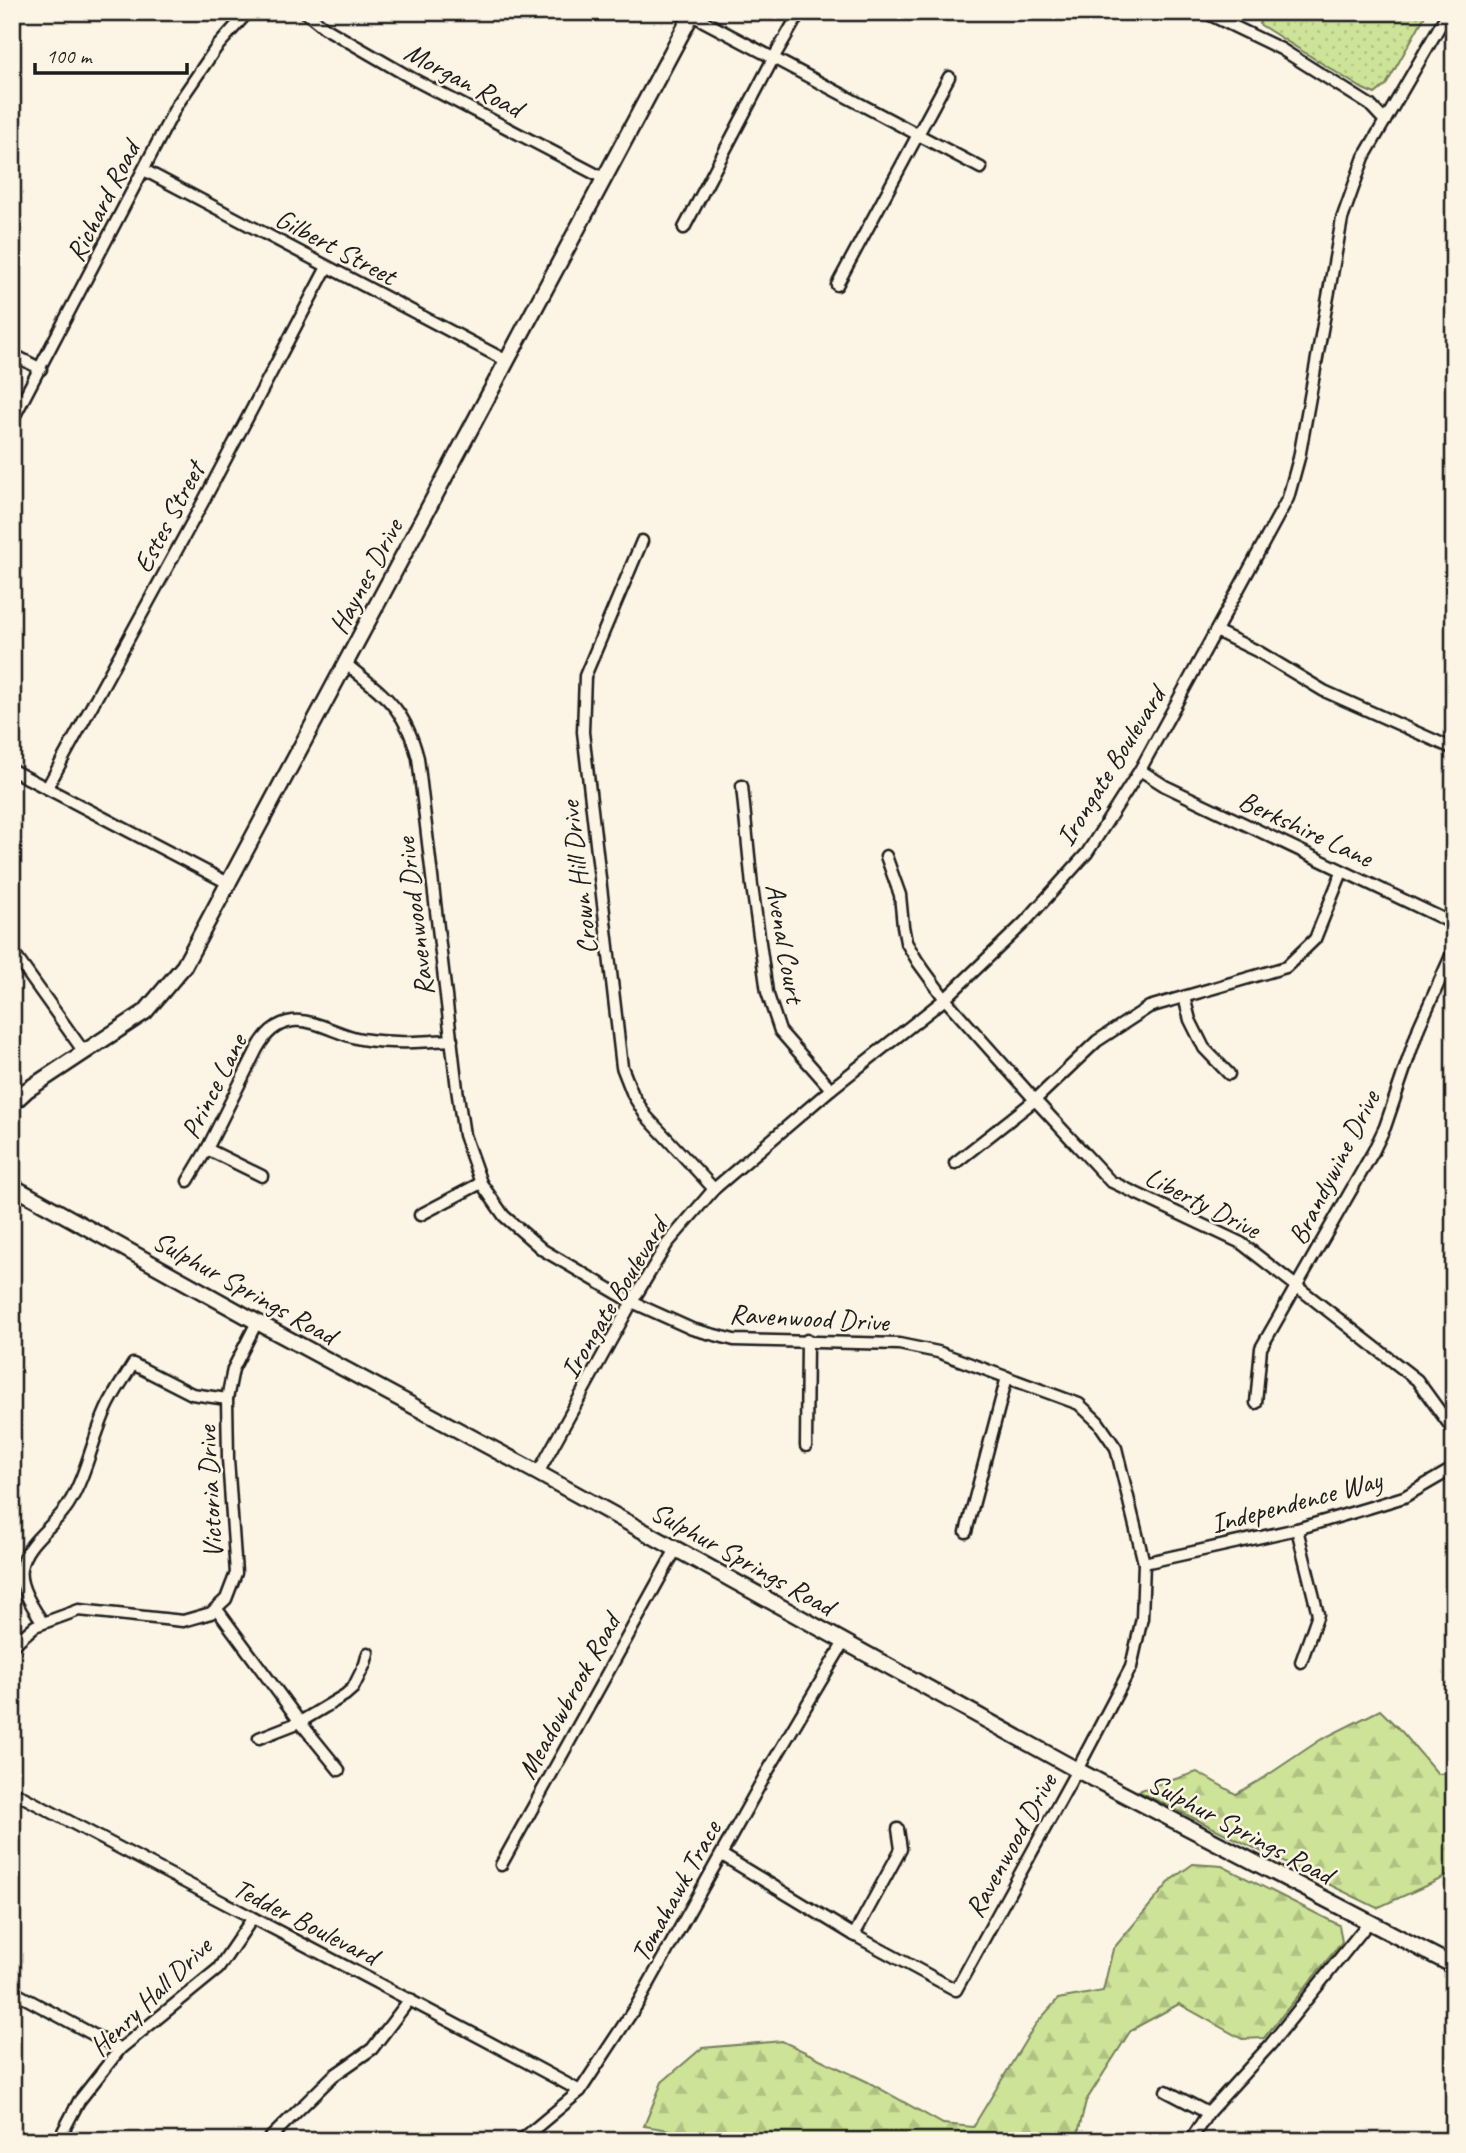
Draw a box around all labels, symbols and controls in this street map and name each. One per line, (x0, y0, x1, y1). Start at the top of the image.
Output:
scale bar (35, 32, 187, 76)
street label: Morgan Road (399, 34, 532, 127)
text: 100 m (46, 43, 93, 69)
street label: Richard Road (57, 132, 149, 267)
street label: Gilbert Street (269, 200, 405, 294)
street label: Estes Street (125, 453, 214, 578)
street label: Haynes Drive (321, 511, 411, 640)
street label: Irongate Boulevard (1048, 677, 1175, 852)
street label: Berkshire Lane (1233, 782, 1380, 875)
street label: Crown Hill Drive (552, 797, 605, 957)
street label: Ravenwood Drive (387, 834, 442, 998)
street label: Avenal Court (758, 881, 814, 1008)
street label: Prince Lane (172, 1026, 255, 1144)
street label: Brandywine Drive (1280, 1083, 1388, 1250)
street label: Liberty Drive (1139, 1159, 1268, 1247)
street label: Irongate Boulevard (552, 1208, 677, 1385)
street label: Sulphur Springs Road (147, 1223, 346, 1354)
street label: Ravenwood Drive (729, 1296, 891, 1339)
street label: Victoria Drive (188, 1423, 230, 1559)
street label: Independence Way (1207, 1461, 1388, 1541)
street label: Sulphur Springs Road (645, 1494, 844, 1625)
street label: Meadowbrook Road (509, 1604, 630, 1785)
street label: Ravenwood Drive (957, 1765, 1065, 1923)
street label: Sulphur Springs Road (1142, 1765, 1343, 1894)
street label: Tomahawk Trace (622, 1813, 729, 1968)
street label: Tedder Boulevard (227, 1870, 388, 1975)
street label: Henry Hall Drive (82, 1928, 220, 2063)

